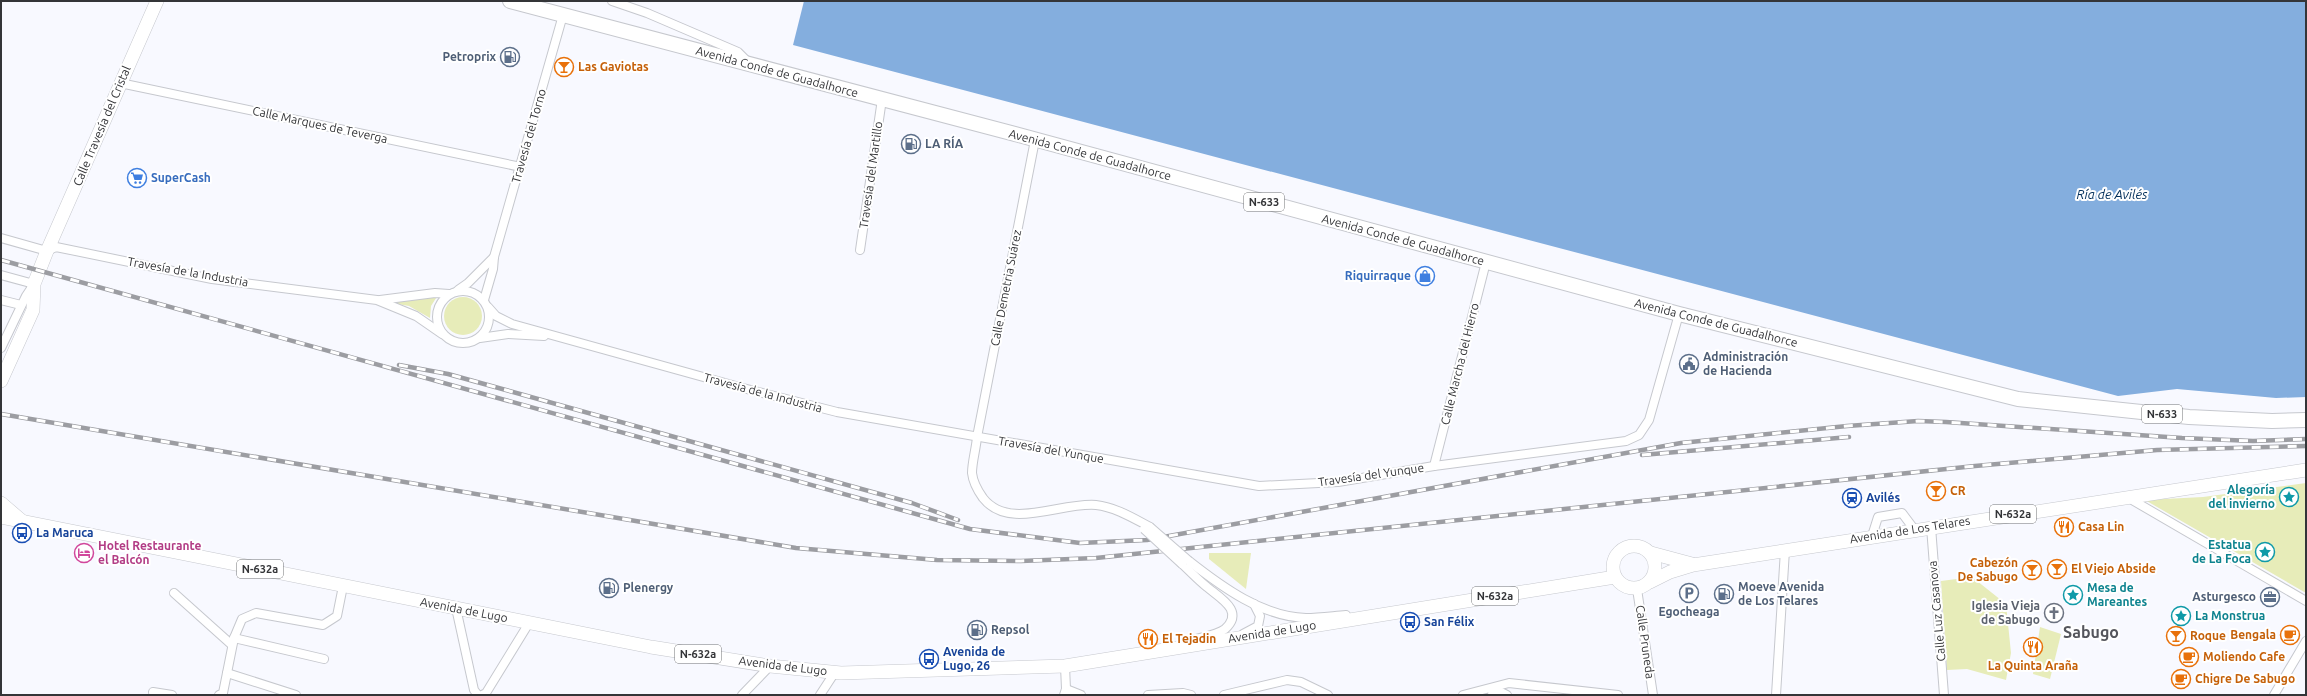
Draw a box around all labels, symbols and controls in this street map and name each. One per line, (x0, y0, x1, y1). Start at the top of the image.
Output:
street label: Avenida Conde de Guadalhorce (694, 44, 860, 99)
fuel station icon: Petroprix (499, 46, 521, 68)
place label: Petroprix (442, 50, 496, 63)
bar icon: Las Gaviotas (553, 56, 575, 78)
place label: Las Gaviotas (578, 60, 649, 73)
street label: Calle Travesía del Cristal (70, 64, 133, 188)
street label: Travesía del Torno (509, 87, 548, 185)
street label: Calle Marques de Teverga (251, 104, 389, 145)
street label: Travesía del Martillo (857, 121, 884, 229)
street label: Avenida Conde de Guadalhorce (1007, 127, 1173, 182)
fuel station icon: LA RÍA (900, 133, 922, 155)
place label: LA RÍA (925, 135, 964, 150)
supermarket icon: SuperCash (126, 167, 148, 189)
place label: SuperCash (151, 171, 211, 184)
water label: Ría de Avilés (2077, 187, 2148, 201)
road number: N-633 (1244, 193, 1284, 211)
street label: Avenida Conde de Guadalhorce (1320, 212, 1486, 267)
street label: Calle Demetria Suárez (988, 228, 1023, 347)
street label: Travesía de la Industria (127, 254, 249, 289)
shop icon: Riquirraque (1414, 265, 1436, 287)
place label: Riquirraque (1345, 269, 1411, 282)
street label: Avenida Conde de Guadalhorce (1633, 296, 1799, 349)
street label: Calle Marcha del Hierro (1438, 302, 1481, 426)
place label: Administración de Hacienda (1703, 350, 1788, 377)
public building icon: Administración de Hacienda (1678, 353, 1700, 375)
street label: Travesía de la Industria (702, 370, 824, 415)
road number: N-633 (2142, 405, 2182, 423)
street label: Travesía del Yunque (997, 434, 1105, 465)
street label: Travesía del Yunque (1317, 461, 1425, 488)
bar icon: CR (1925, 480, 1947, 502)
place label: Alegoría del invierno (2208, 483, 2275, 510)
place label: CR (1950, 484, 1966, 497)
place icon: Alegoría del invierno (2278, 486, 2300, 508)
station icon: Avilés (1841, 487, 1863, 509)
place label: Avilés (1866, 491, 1900, 504)
road number: N-632a (1990, 505, 2036, 523)
street label: Avenida de Los Telares (1849, 514, 1971, 545)
restaurant icon: Casa Lin (2053, 516, 2075, 538)
place label: Casa Lin (2078, 520, 2124, 533)
bus stop icon: La Maruca (11, 522, 33, 544)
place label: La Maruca (36, 526, 93, 539)
place label: Estatua de La Foca (2192, 538, 2251, 565)
place label: Hotel Restaurante el Balcón (98, 539, 201, 566)
place icon: Estatua de La Foca (2254, 541, 2276, 563)
hotel icon: Hotel Restaurante el Balcón (73, 542, 95, 564)
place label: Cabezón De Sabugo (1958, 556, 2018, 583)
bar icon: El Viejo Abside (2046, 558, 2068, 580)
bar icon: Cabezón De Sabugo (2021, 559, 2043, 581)
road number: N-632a (237, 560, 283, 578)
street label: Calle Luz Casanova (1926, 560, 1947, 662)
place label: El Viejo Abside (2071, 562, 2156, 575)
fuel station icon: Plenergy (598, 577, 620, 599)
place label: Moeve Avenida de Los Telares (1738, 580, 1824, 607)
place label: Plenergy (623, 581, 674, 594)
place label: Mesa de Mareantes (2087, 581, 2147, 608)
parking icon: Egocheaga (1678, 582, 1700, 604)
fuel station icon: Moeve Avenida de Los Telares (1713, 583, 1735, 605)
place icon: Mesa de Mareantes (2062, 584, 2084, 606)
office icon: Asturgesco (2259, 586, 2281, 608)
road number: N-632a (1472, 587, 1518, 605)
place label: Asturgesco (2192, 590, 2256, 603)
street label: Avenida de Lugo (419, 595, 509, 624)
place label: Iglesia Vieja de Sabugo (1972, 599, 2040, 626)
church icon: Iglesia Vieja de Sabugo (2043, 602, 2065, 624)
street label: Calle Pruneda (1634, 604, 1657, 680)
place label: Egocheaga (1658, 605, 1720, 618)
place icon: La Monstrua (2170, 605, 2192, 627)
place label: La Monstrua (2195, 609, 2265, 622)
bus stop icon: San Félix (1399, 611, 1421, 633)
place label: San Félix (1424, 615, 1475, 628)
street label: Avenida de Lugo (1227, 618, 1317, 645)
fuel station icon: Repsol (966, 619, 988, 641)
place label: Repsol (991, 623, 1030, 636)
district label: Sabugo (2063, 623, 2119, 641)
cafe icon: Bengala (2279, 624, 2301, 646)
bar icon: Roque (2165, 625, 2187, 647)
restaurant icon: El Tejadin (1137, 628, 1159, 650)
place label: Bengala (2230, 628, 2276, 641)
place label: Roque (2190, 629, 2226, 642)
place label: El Tejadin (1162, 632, 1216, 645)
restaurant icon: La Quinta Araña (2022, 636, 2044, 658)
road number: N-632a (675, 645, 721, 663)
place label: Avenida de Lugo, 26 (943, 645, 1005, 672)
cafe icon: Moliendo Cafe (2178, 646, 2200, 668)
bus stop icon: Avenida de Lugo, 26 (918, 648, 940, 670)
place label: Moliendo Cafe (2203, 650, 2285, 663)
street label: Avenida de Lugo (738, 654, 828, 677)
place label: La Quinta Araña (1988, 659, 2078, 672)
cafe icon: Chigre De Sabugo (2170, 668, 2192, 690)
place label: Chigre De Sabugo (2195, 672, 2295, 685)

